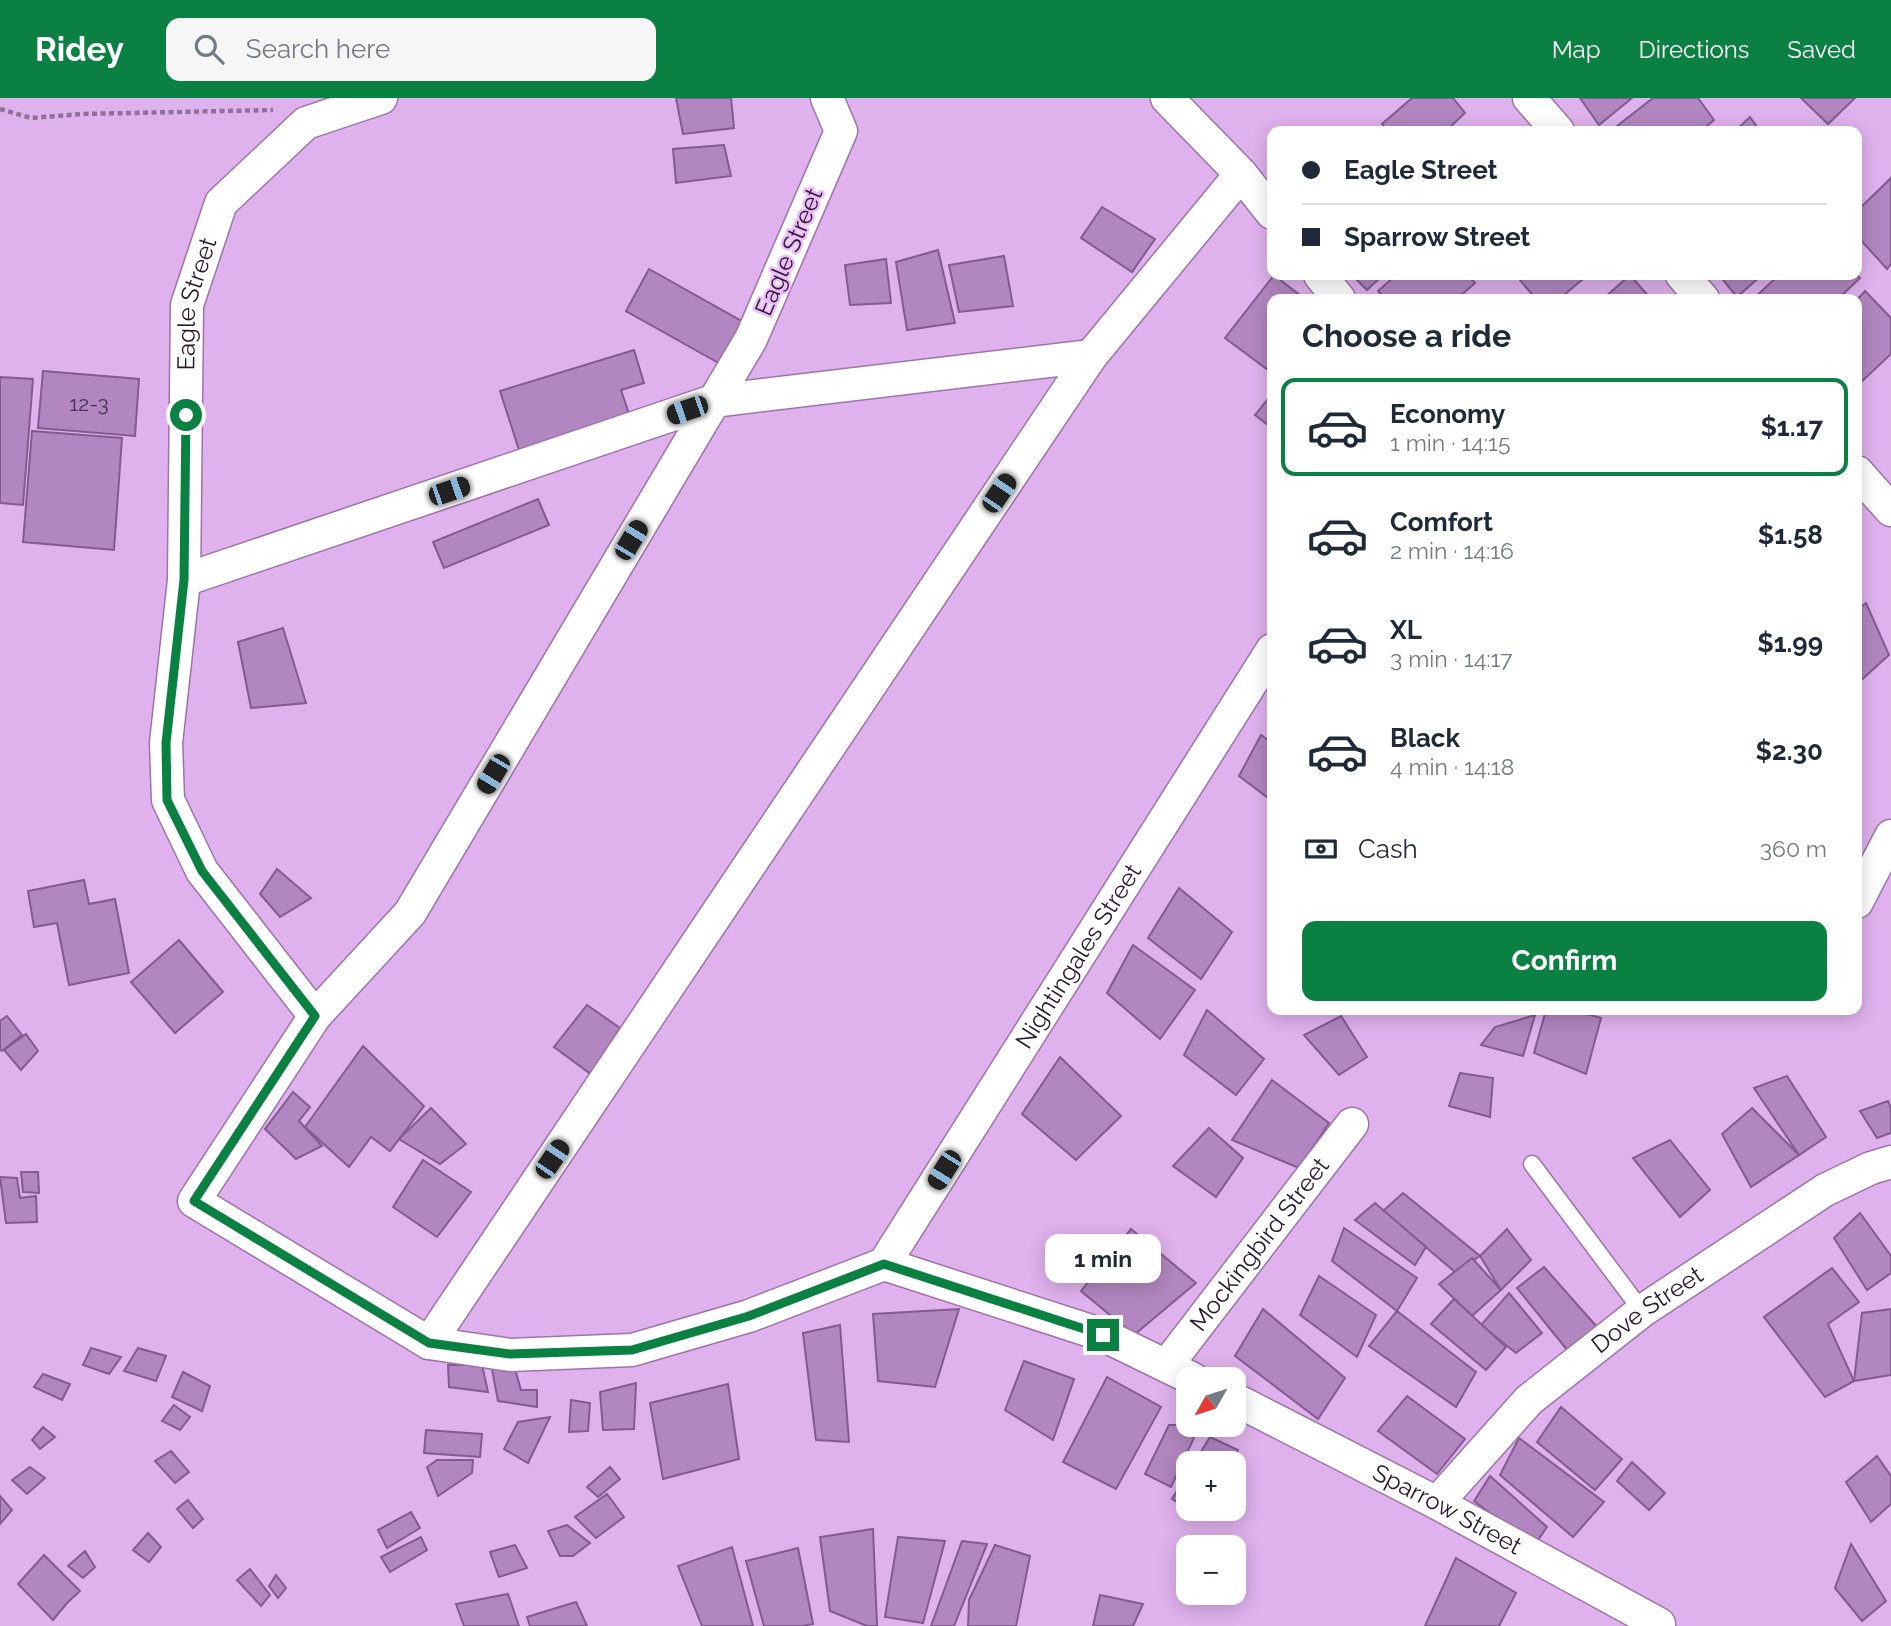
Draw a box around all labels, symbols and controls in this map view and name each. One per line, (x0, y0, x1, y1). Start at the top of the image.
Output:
search box (166, 18, 656, 81)
text: Ridey (35, 30, 124, 69)
icon: search (190, 30, 228, 68)
text: Search here (246, 34, 390, 64)
text: Map (1552, 35, 1601, 64)
text: Directions (1639, 35, 1749, 64)
text: Saved (1787, 35, 1856, 64)
text: Eagle Street (1344, 155, 1498, 185)
street label: Eagle Street (749, 184, 828, 320)
text: Sparrow Street (1344, 222, 1530, 252)
street label: Eagle Street (171, 234, 223, 371)
text: Choose a ride (1302, 317, 1511, 354)
house number: 12-3 (69, 391, 109, 416)
car (664, 393, 711, 427)
icon: car (1306, 396, 1369, 459)
route start (170, 399, 202, 431)
text: Economy (1390, 399, 1505, 429)
text: $1.17 (1760, 412, 1823, 442)
text: 1 min · 14:15 (1390, 429, 1510, 456)
car (979, 470, 1020, 516)
car (426, 474, 473, 508)
icon: car (1306, 504, 1369, 567)
text: Comfort (1390, 507, 1493, 537)
car (612, 517, 651, 563)
text: $1.58 (1758, 520, 1823, 550)
text: 2 min · 14:16 (1390, 537, 1514, 564)
icon: car (1306, 612, 1369, 675)
text: XL (1390, 615, 1422, 645)
text: $1.99 (1757, 628, 1823, 658)
text: 3 min · 14:17 (1390, 645, 1513, 672)
icon: car (1306, 720, 1369, 783)
text: Black (1390, 723, 1460, 753)
text: $2.30 (1756, 736, 1823, 766)
car (474, 751, 513, 797)
text: 4 min · 14:18 (1390, 753, 1514, 780)
icon: cash (1302, 830, 1340, 868)
text: Cash (1358, 834, 1418, 864)
text: 360 m (1760, 835, 1827, 862)
street label: Nightingales Street (1009, 858, 1147, 1054)
button: Confirm (1302, 921, 1827, 1001)
car (532, 1136, 573, 1182)
car (924, 1147, 965, 1193)
street label: Mockingbird Street (1183, 1152, 1335, 1337)
callout: 1 min (1045, 1234, 1161, 1282)
text: 1 min (1074, 1245, 1132, 1272)
street label: Dove Street (1586, 1260, 1708, 1359)
route end (1087, 1319, 1119, 1351)
north arrow (1176, 1367, 1246, 1437)
map controls (1176, 1367, 1246, 1605)
button: + (1176, 1451, 1246, 1521)
street label: Sparrow Street (1368, 1458, 1527, 1560)
button: − (1176, 1535, 1246, 1605)

